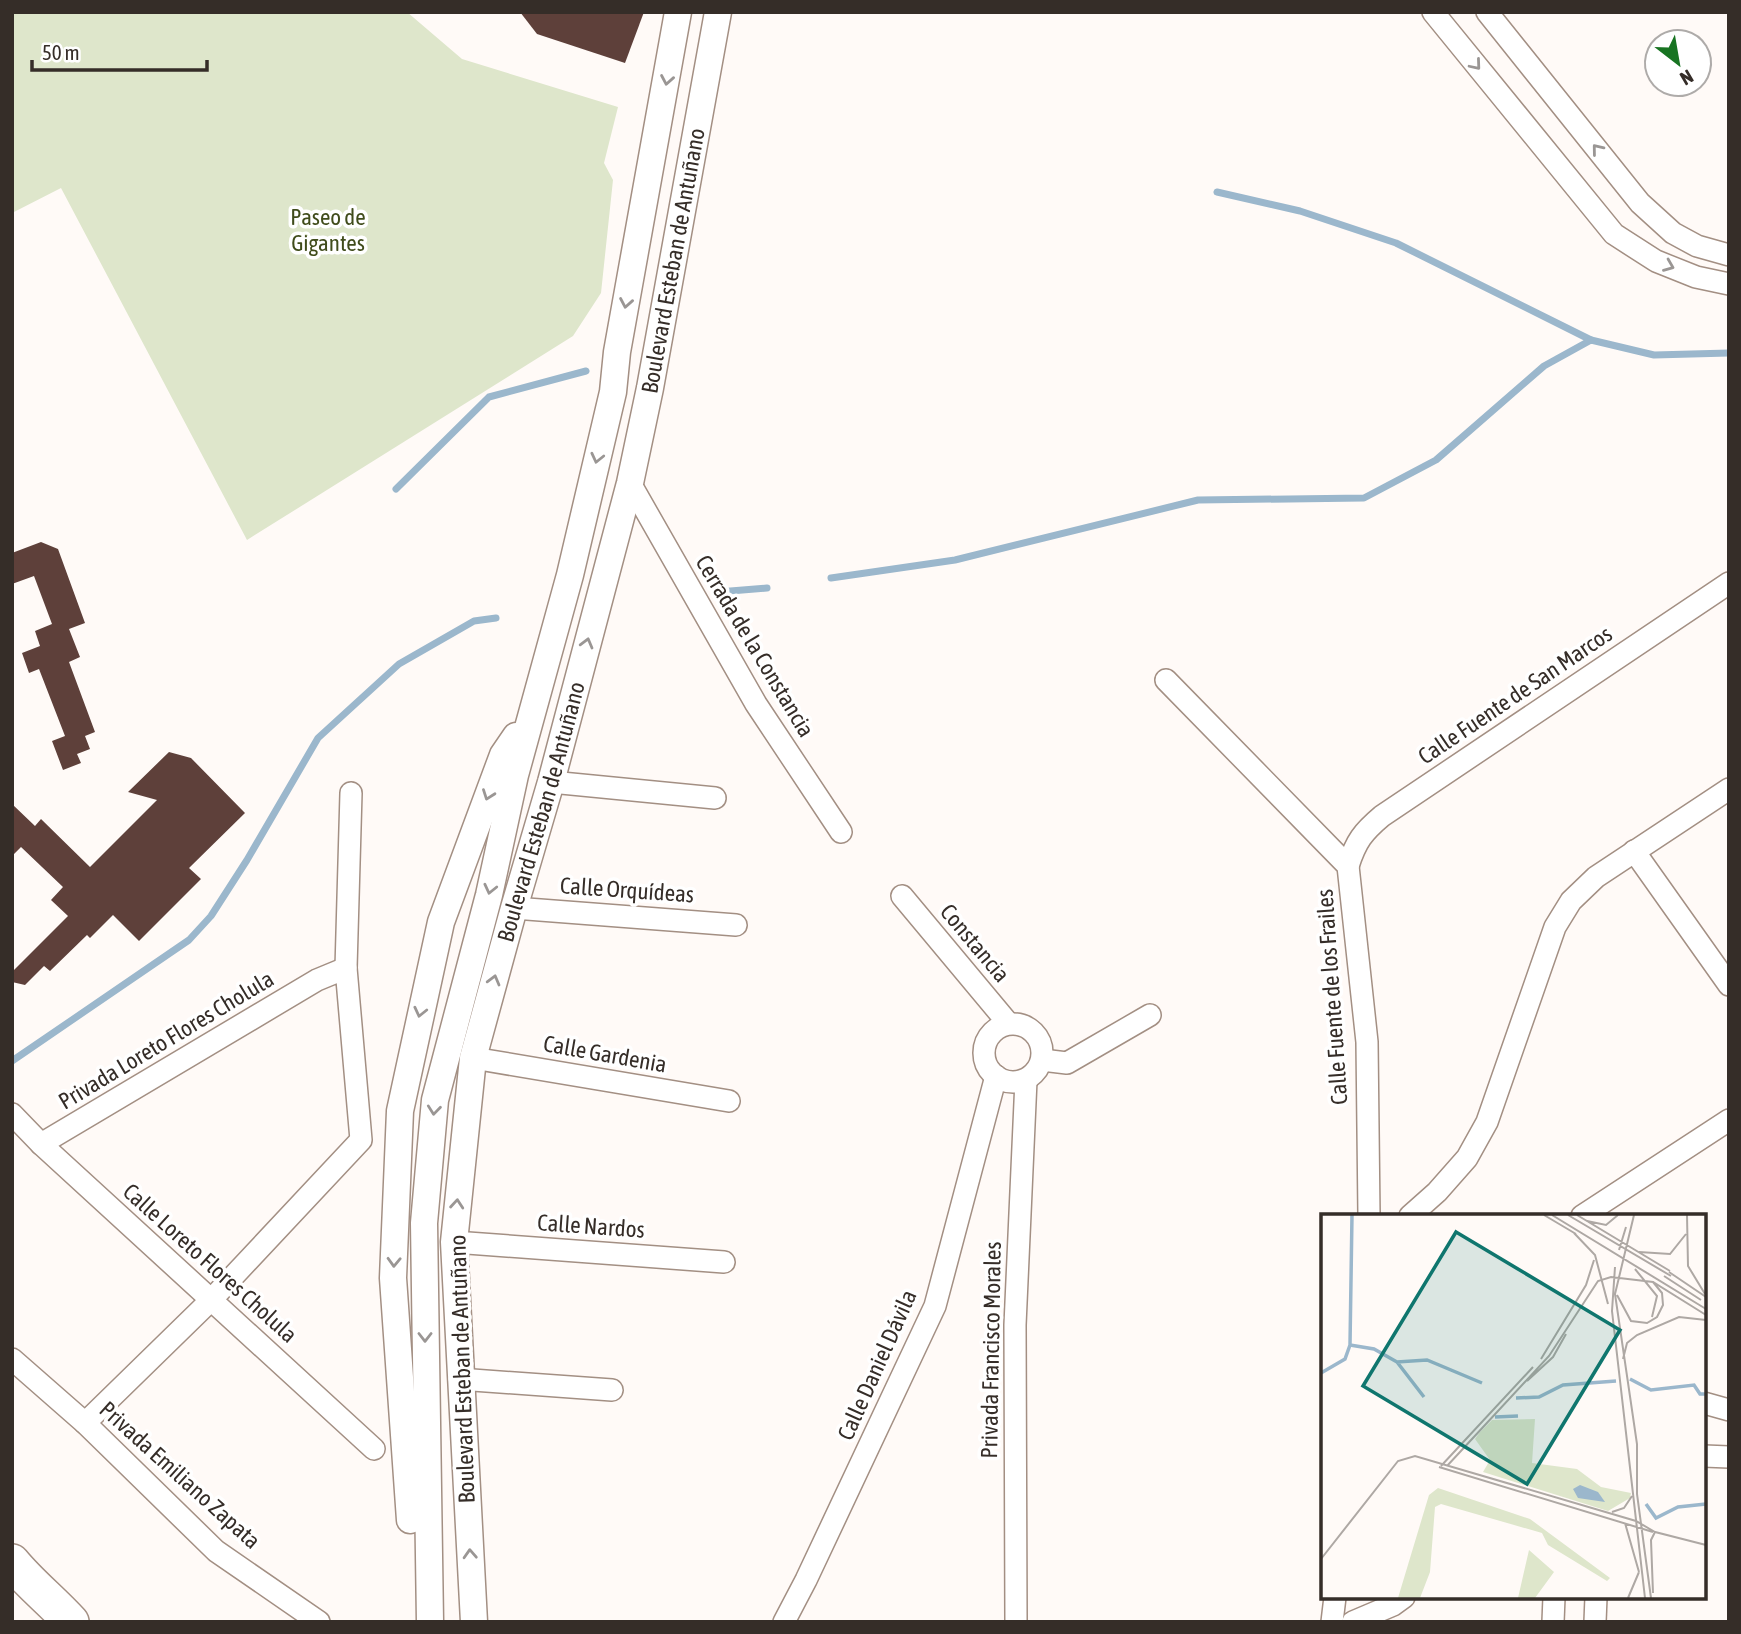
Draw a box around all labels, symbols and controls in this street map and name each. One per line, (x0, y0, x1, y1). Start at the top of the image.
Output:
scale bar (32, 28, 206, 72)
north arrow (1643, 28, 1713, 98)
text: 50 m (42, 40, 80, 64)
one-way arrow (1468, 56, 1480, 69)
text: N (1676, 65, 1697, 90)
one-way arrow (660, 74, 675, 85)
street label: Boulevard Esteban de Antuñano (636, 126, 710, 395)
one-way arrow (1593, 145, 1606, 157)
park label: Paseo de Gigantes (290, 204, 366, 256)
one-way arrow (1661, 258, 1674, 272)
one-way arrow (619, 297, 634, 309)
one-way arrow (591, 452, 605, 464)
street label: Cerrada de la Constancia (691, 551, 819, 741)
street label: Calle Fuente de San Marcos (1413, 621, 1617, 769)
one-way arrow (579, 637, 593, 649)
street label: Boulevard Esteban de Antuñano (492, 679, 590, 945)
one-way arrow (482, 789, 496, 801)
street label: Calle Orquídeas (559, 872, 695, 908)
one-way arrow (484, 883, 498, 895)
street label: Calle Fuente de los Frailes (1311, 888, 1353, 1106)
street label: Constancia (935, 899, 1015, 987)
street label: Privada Loreto Flores Cholula (54, 965, 278, 1115)
one-way arrow (486, 974, 500, 986)
one-way arrow (414, 1006, 429, 1018)
street label: Calle Gardenia (541, 1030, 669, 1078)
one-way arrow (427, 1104, 442, 1115)
street label: Calle Loreto Flores Cholula (118, 1178, 302, 1348)
one-way arrow (450, 1198, 465, 1210)
street label: Calle Nardos (536, 1209, 646, 1243)
inset map (1321, 1214, 1706, 1599)
street label: Boulevard Esteban de Antuñano (444, 1234, 480, 1504)
street label: Privada Francisco Morales (976, 1241, 1006, 1459)
one-way arrow (386, 1257, 401, 1268)
street label: Calle Daniel Dávila (832, 1286, 922, 1444)
one-way arrow (417, 1332, 433, 1342)
street label: Privada Emiliano Zapata (94, 1396, 266, 1554)
one-way arrow (462, 1548, 477, 1559)

